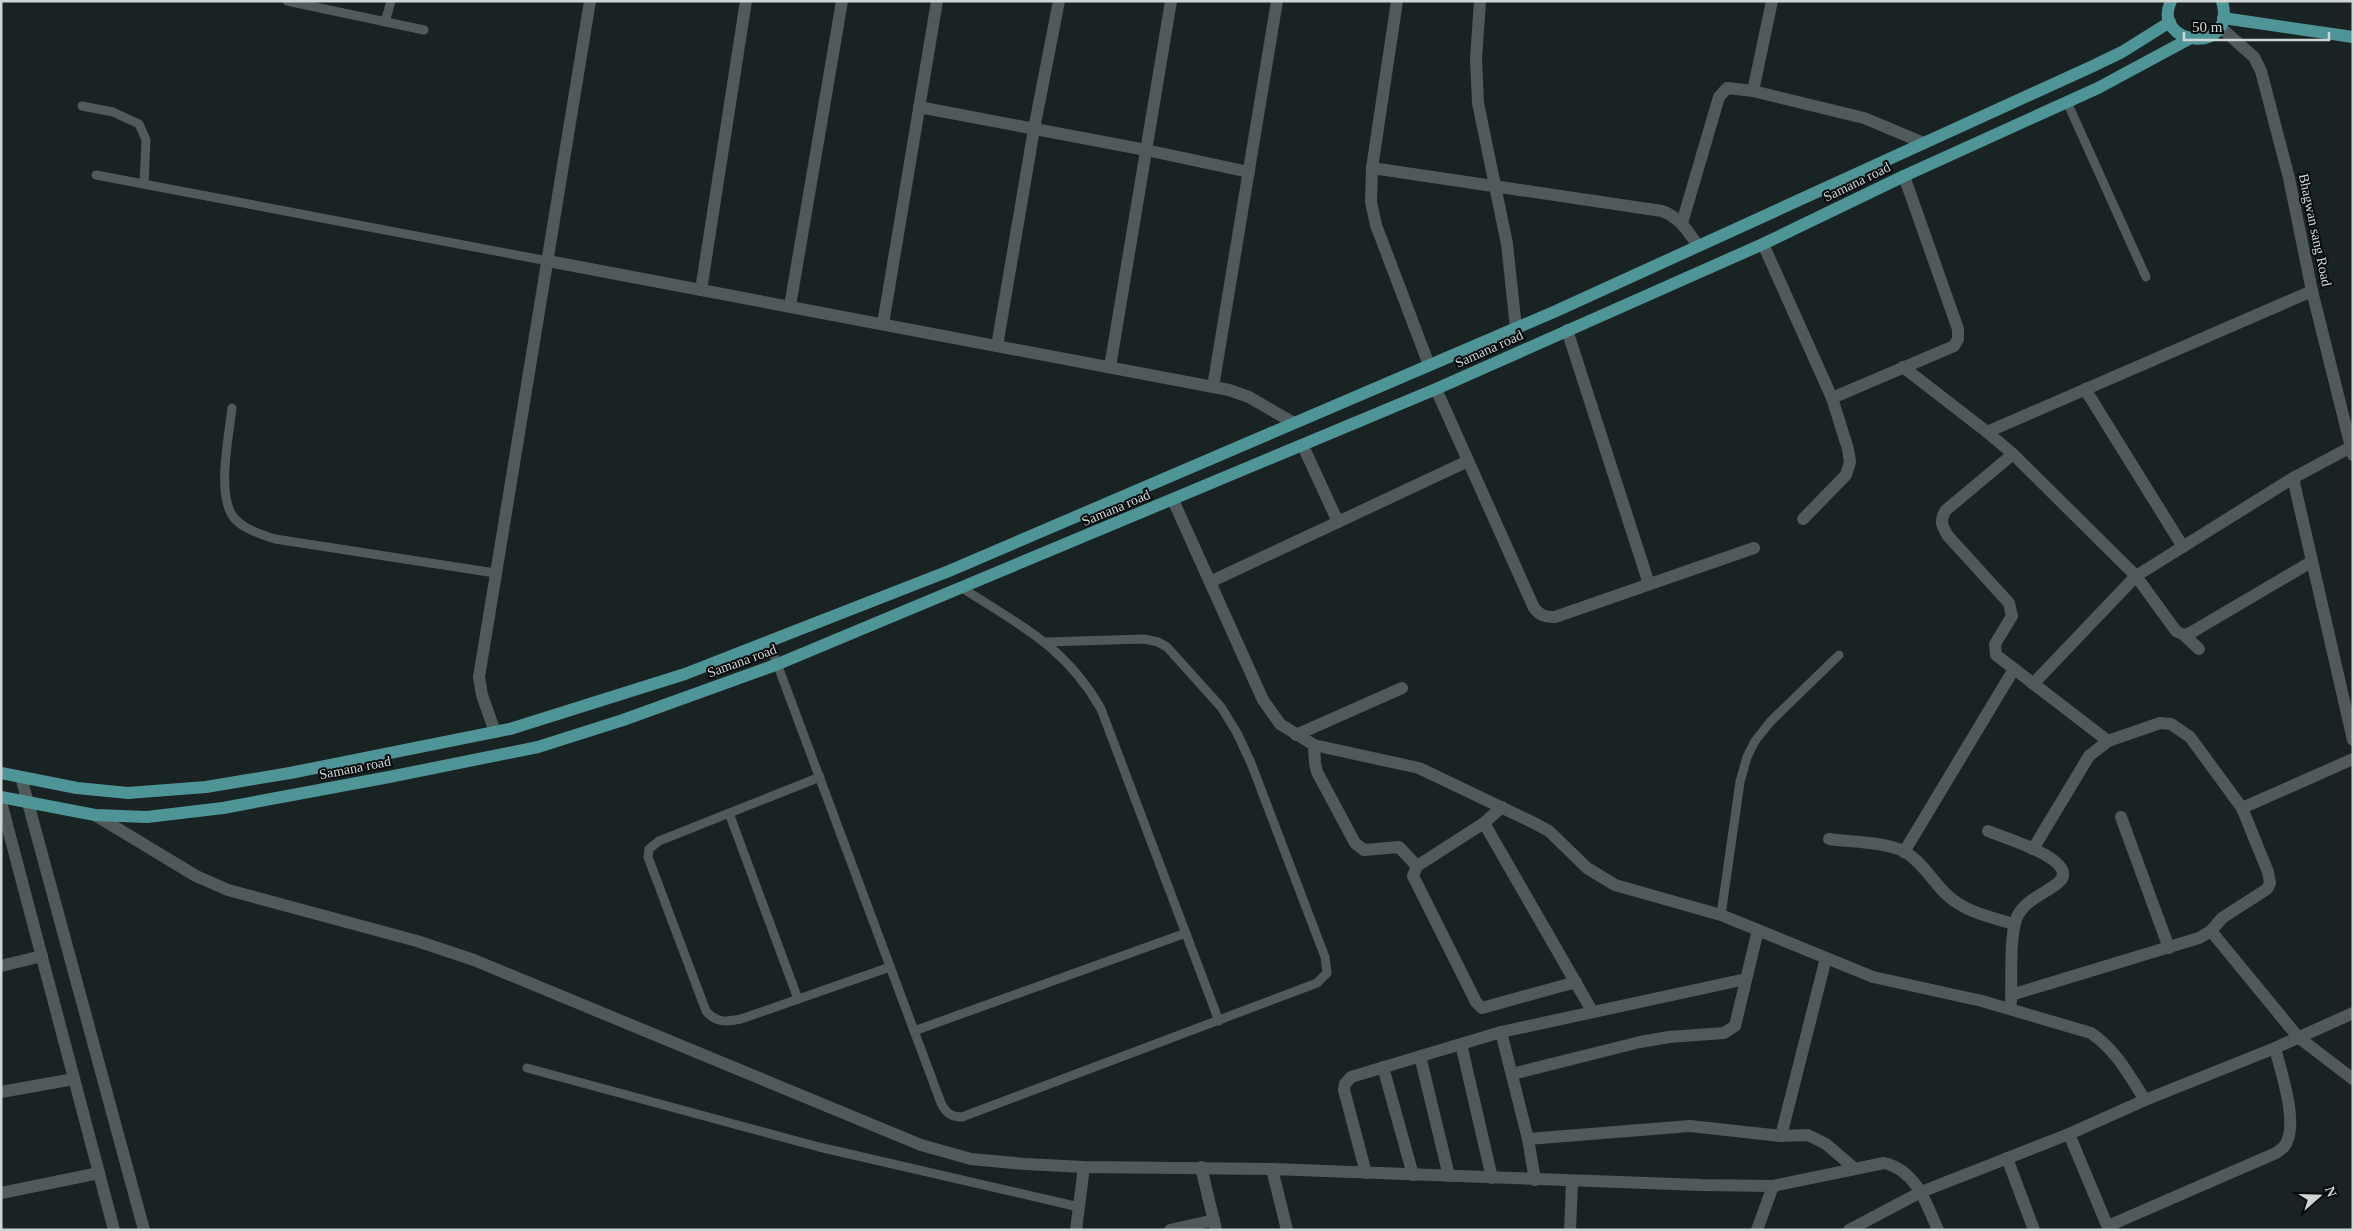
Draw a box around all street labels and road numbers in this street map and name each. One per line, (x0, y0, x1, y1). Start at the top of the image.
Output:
street label: Samana road (1821, 159, 1893, 205)
street label: Bhagwan sang Road (2296, 172, 2334, 288)
street label: Samana road (1453, 327, 1525, 371)
street label: Samana road (1080, 487, 1152, 529)
street label: Samana road (705, 642, 779, 680)
street label: Samana road (318, 754, 392, 782)

